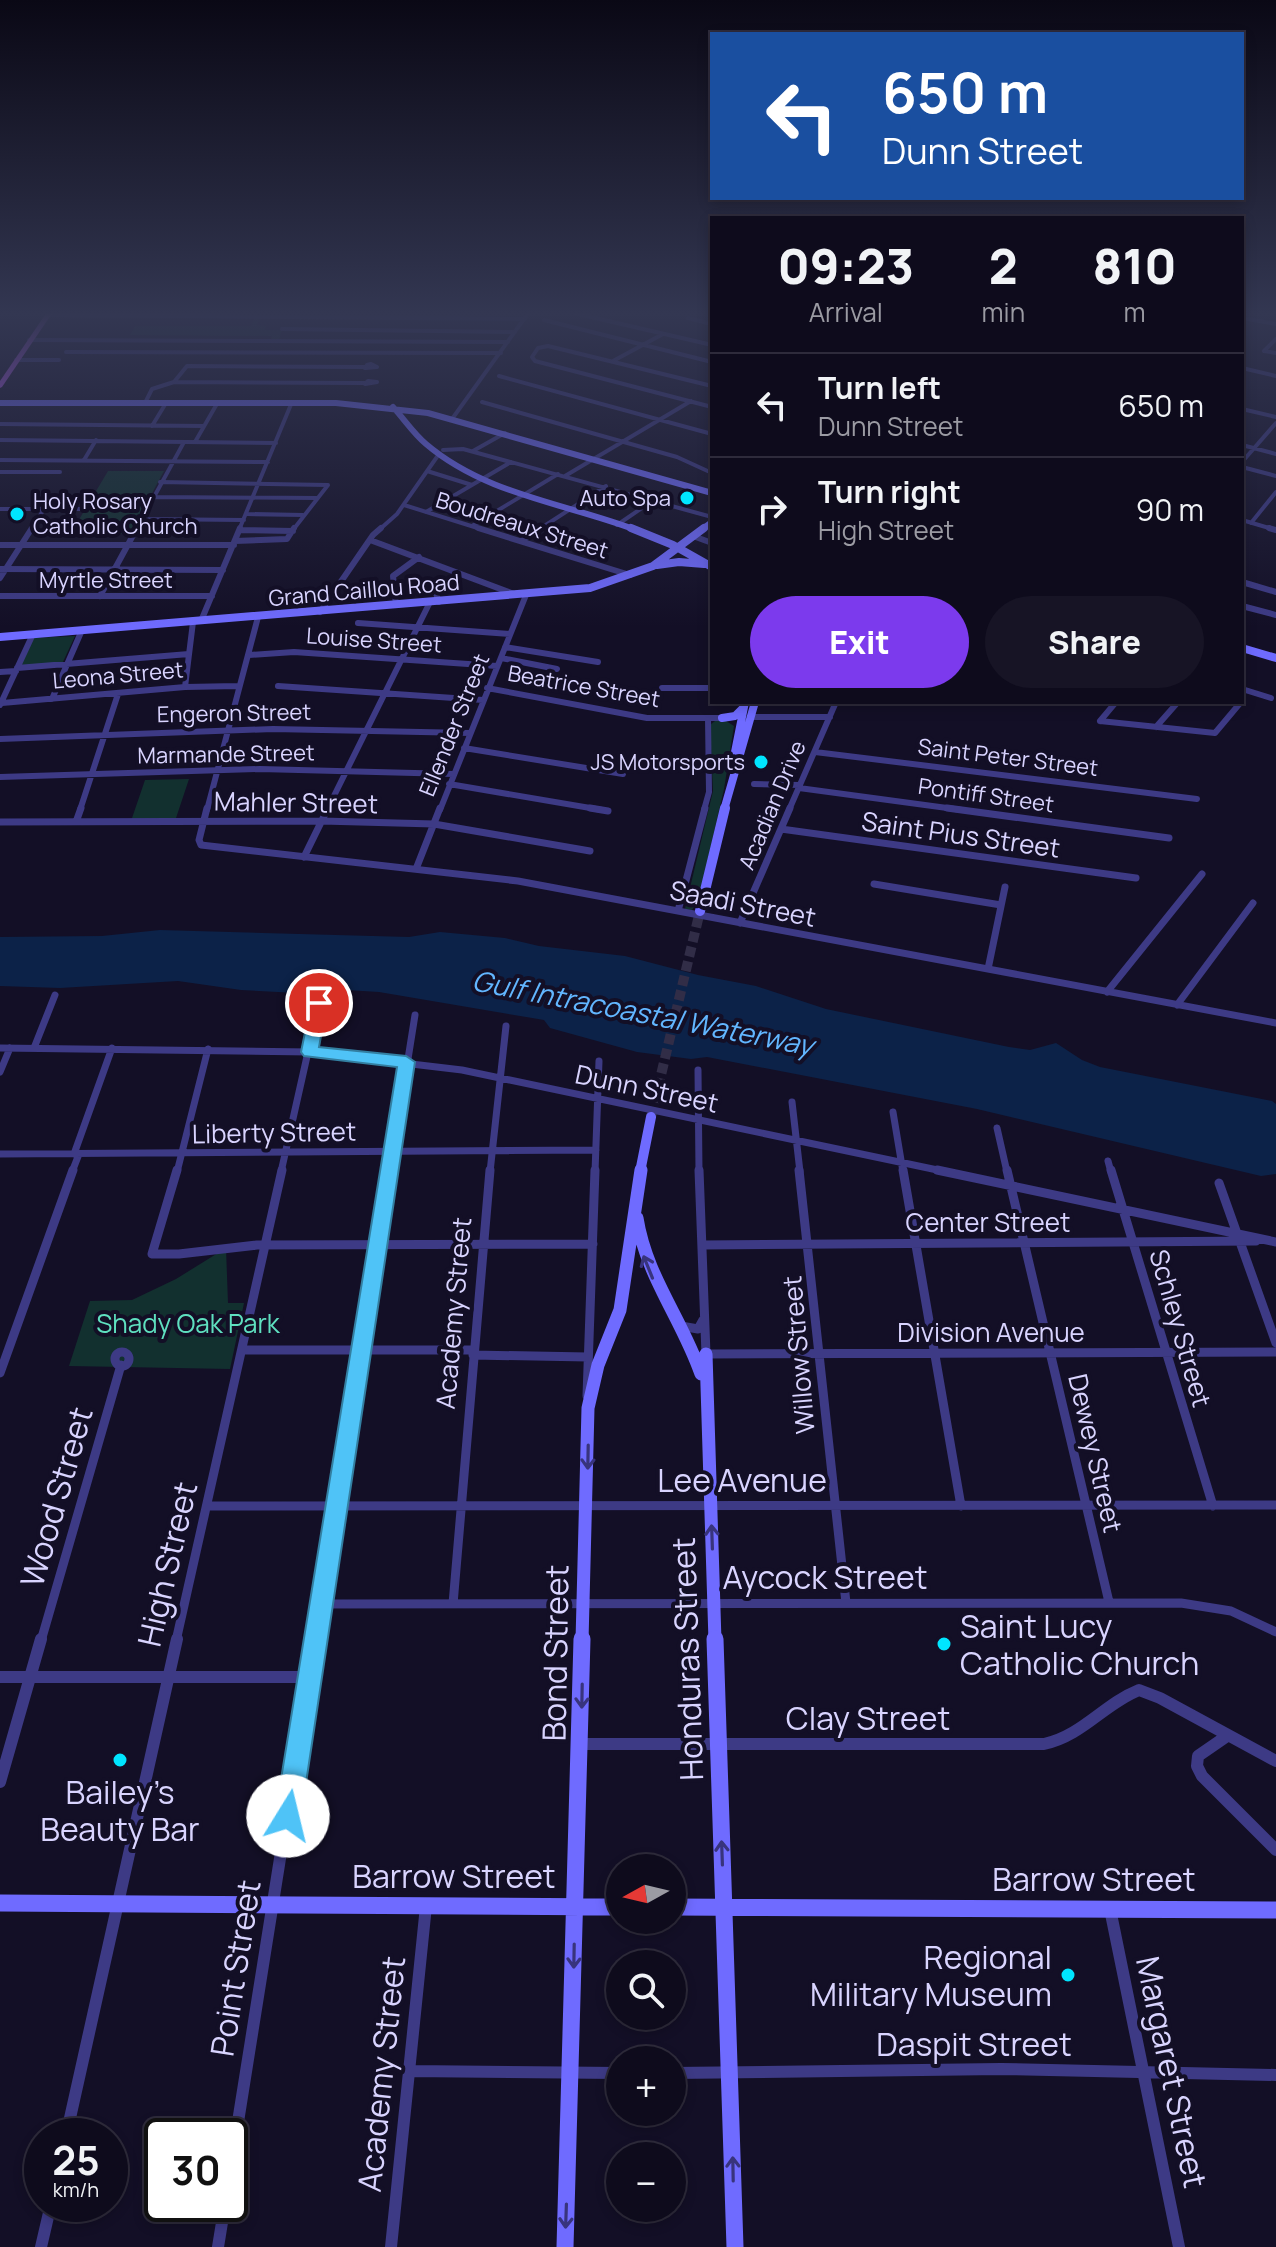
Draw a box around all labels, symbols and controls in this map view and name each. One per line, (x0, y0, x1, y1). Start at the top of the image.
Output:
text: 650 m (882, 53, 1048, 130)
icon: left (750, 64, 854, 168)
text: Dunn Street (882, 126, 1083, 175)
text: 09:23 (777, 233, 914, 298)
text: 2 (989, 233, 1018, 298)
text: 810 (1093, 233, 1177, 298)
text: Arrival (809, 294, 883, 330)
text: min (982, 294, 1025, 330)
text: m (1124, 294, 1146, 330)
text: Turn left (818, 367, 941, 408)
icon: left (750, 383, 794, 427)
text: 650 m (1118, 385, 1204, 426)
text: Dunn Street (818, 408, 963, 444)
text: Turn right (818, 471, 961, 512)
place label: Auto Spa (579, 483, 671, 513)
street label: Boudreaux Street (432, 485, 612, 566)
place label: Holy Rosary Catholic Church (33, 486, 198, 541)
icon: right (750, 487, 794, 531)
marker: Auto Spa (678, 489, 696, 507)
text: 90 m (1136, 489, 1204, 530)
marker: Holy Rosary Catholic Church (8, 505, 26, 523)
text: High Street (818, 512, 954, 548)
street label: Myrtle Street (39, 565, 173, 595)
street label: Grand Caillou Road (267, 567, 461, 613)
button: Exit (750, 596, 969, 688)
button: Share (985, 596, 1204, 688)
street label: Louise Street (305, 620, 443, 660)
street label: Ellender Street (412, 649, 496, 801)
street label: Leona Street (51, 654, 185, 696)
street label: Beatrice Street (506, 658, 663, 714)
street label: Engeron Street (157, 697, 312, 729)
street label: Saint Peter Street (916, 731, 1100, 783)
street label: Acadian Drive (731, 736, 813, 874)
street label: Marmande Street (137, 737, 315, 771)
place label: JS Motorsports (591, 747, 745, 777)
marker: JS Motorsports (752, 753, 770, 771)
street label: Pontiff Street (916, 771, 1056, 819)
street label: Mahler Street (214, 783, 378, 821)
street label: Saint Pius Street (859, 802, 1063, 866)
street label: Saadi Street (667, 871, 819, 935)
water label: Gulf Intracoastal Waterway (469, 960, 821, 1065)
pin (285, 969, 353, 1037)
icon: arrive (297, 981, 341, 1025)
street label: Dunn Street (572, 1055, 722, 1121)
street label: Liberty Street (191, 1113, 357, 1151)
street label: Center Street (906, 1204, 1070, 1240)
street label: Academy Street (427, 1216, 479, 1410)
street label: Schley Street (1141, 1245, 1221, 1411)
one-way arrow (639, 1255, 654, 1280)
street label: Willow Street (773, 1275, 823, 1435)
park label: Shady Oak Park (96, 1305, 281, 1341)
street label: Division Avenue (897, 1314, 1085, 1350)
street label: Dewey Street (1060, 1370, 1132, 1536)
street label: Wood Street (9, 1402, 103, 1592)
one-way arrow (580, 1443, 595, 1470)
street label: Lee Avenue (657, 1458, 827, 1502)
street label: High Street (127, 1477, 207, 1651)
one-way arrow (704, 1524, 719, 1551)
street label: Honduras Street (661, 1537, 713, 1781)
street label: Aycock Street (722, 1555, 928, 1599)
street label: Bond Street (531, 1564, 579, 1742)
place label: Saint Lucy Catholic Church (960, 1604, 1199, 1685)
marker: Saint Lucy Catholic Church (935, 1635, 953, 1653)
one-way arrow (574, 1682, 589, 1709)
street label: Clay Street (786, 1696, 950, 1740)
marker: Bailey’s Beauty Bar (111, 1751, 129, 1769)
place label: Bailey’s Beauty Bar (40, 1770, 200, 1851)
position arrow (246, 1774, 330, 1858)
one-way arrow (714, 1840, 729, 1867)
street label: Barrow Street (352, 1854, 556, 1898)
north arrow (606, 1854, 686, 1934)
map controls (606, 1854, 686, 2222)
street label: Barrow Street (992, 1857, 1196, 1901)
street label: Point Street (199, 1877, 271, 2059)
place label: Regional Military Museum (810, 1935, 1052, 2016)
one-way arrow (566, 1942, 581, 1969)
button: search (606, 1950, 686, 2030)
street label: Margaret Street (1126, 1952, 1218, 2192)
street label: Academy Street (347, 1954, 415, 2194)
marker: Regional Military Museum (1059, 1966, 1077, 1984)
street label: Daspit Street (876, 2022, 1072, 2066)
button: + (606, 2046, 686, 2126)
speed limit sign: 30 (144, 2118, 248, 2222)
text: 25 (52, 2132, 100, 2187)
button: − (606, 2142, 686, 2222)
one-way arrow (726, 2156, 741, 2183)
text: km/h (53, 2176, 99, 2203)
one-way arrow (558, 2202, 573, 2229)

